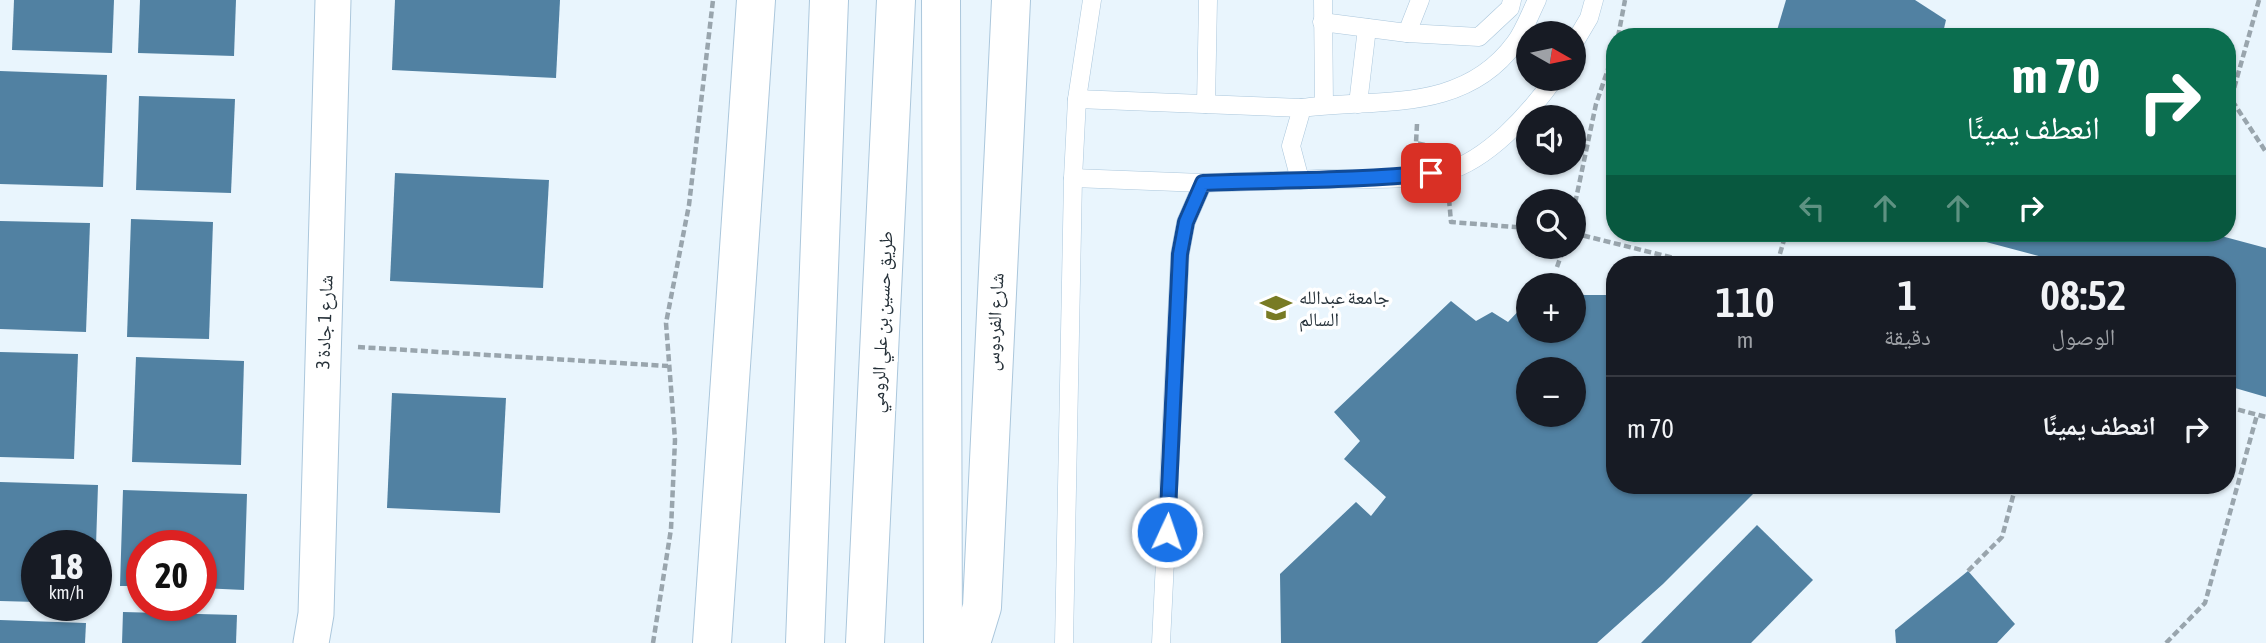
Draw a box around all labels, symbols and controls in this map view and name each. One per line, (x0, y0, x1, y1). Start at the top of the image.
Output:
north arrow (1516, 21, 1586, 91)
map controls (1516, 21, 1586, 427)
text: 70 m (2012, 47, 2100, 103)
icon: right (2124, 56, 2215, 147)
button: sound (1516, 105, 1586, 175)
text: انعطف يمينًا (1967, 109, 2100, 146)
pin (1401, 143, 1461, 203)
icon: arrive (1412, 154, 1450, 192)
button: search (1516, 189, 1586, 259)
icon: left (1793, 189, 1831, 227)
icon: ahead (1866, 189, 1904, 227)
icon: ahead (1939, 189, 1977, 227)
icon: right (2012, 189, 2050, 227)
street label: طريق حسين بن علي الرومي (865, 230, 902, 414)
text: 1 (1898, 271, 1917, 319)
text: 08:52 (2040, 271, 2127, 319)
street label: شارع الفردوس (980, 272, 1009, 372)
button: + (1516, 273, 1586, 343)
street label: شارع 1 جادة 3 (311, 274, 338, 370)
text: 110 (1715, 278, 1775, 326)
place label: جامعة عبدالله السالم (1299, 286, 1390, 332)
school or university icon: جامعة عبدالله السالم (1259, 291, 1293, 325)
text: دقيقة (1884, 324, 1931, 350)
text: الوصول (2052, 324, 2115, 350)
text: m (1737, 327, 1753, 353)
button: − (1516, 357, 1586, 427)
icon: right (2177, 410, 2215, 448)
text: انعطف يمينًا (2042, 411, 2156, 441)
text: 70 m (1627, 414, 1674, 444)
position arrow (1130, 495, 1204, 569)
speed limit sign: 20 (126, 530, 217, 621)
text: 18 (50, 546, 83, 586)
text: km/h (49, 582, 84, 603)

